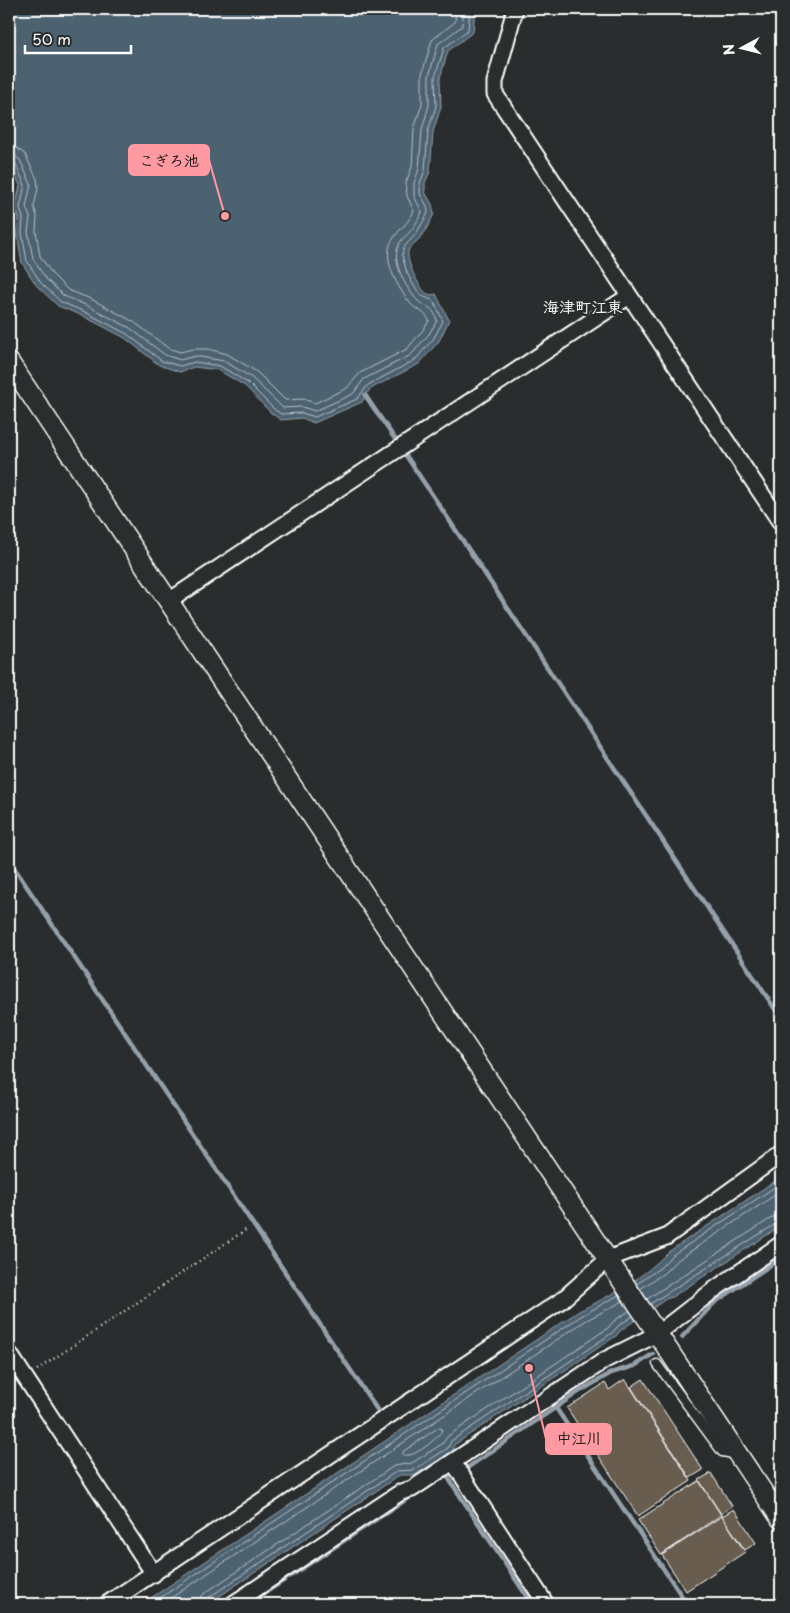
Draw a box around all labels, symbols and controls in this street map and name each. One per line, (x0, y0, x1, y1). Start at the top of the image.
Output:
scale bar (25, 22, 131, 54)
north arrow (718, 22, 768, 72)
text: 50 m (32, 27, 71, 50)
text: N (718, 43, 740, 56)
callout: こぎろ池 (129, 145, 209, 175)
text: こぎろ池 (139, 148, 199, 171)
district label: 海津町江東 (543, 294, 623, 318)
callout: 中江川 (546, 1424, 611, 1454)
text: 中江川 (556, 1426, 602, 1449)

